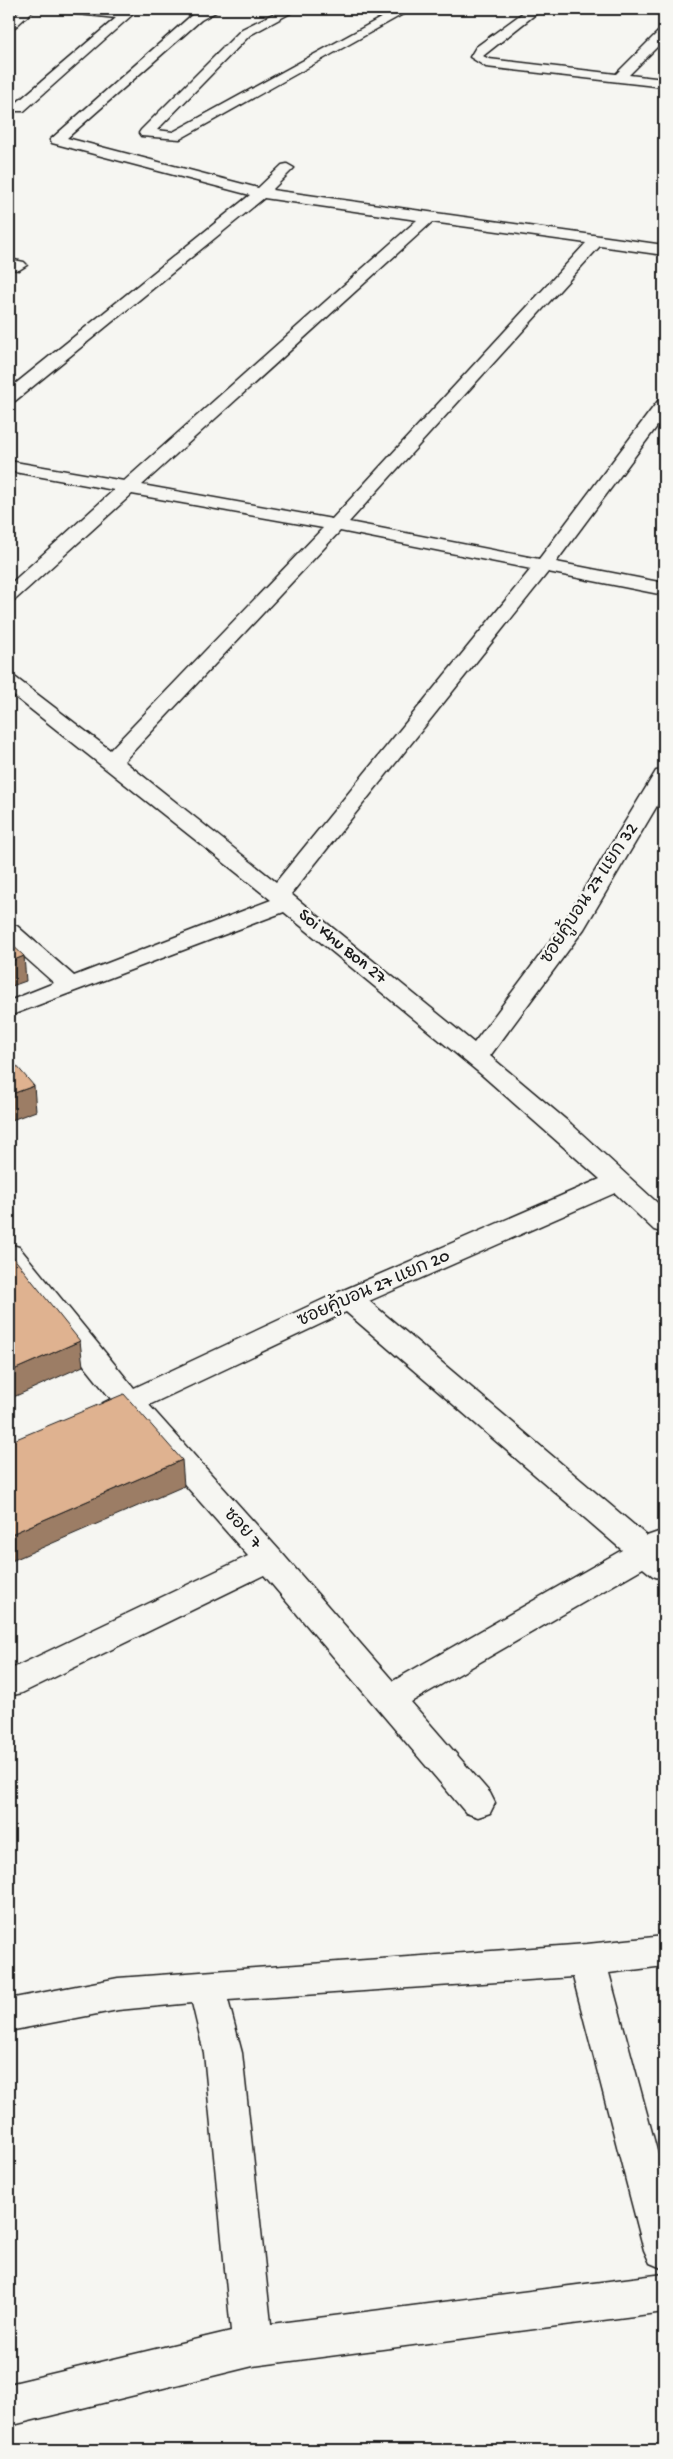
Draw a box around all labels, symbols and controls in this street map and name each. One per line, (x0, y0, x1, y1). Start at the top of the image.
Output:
street label: ซอยคู้บอน 27 แยก 32 (533, 817, 644, 969)
street label: Soi Khu Bon 27 (294, 905, 391, 989)
street label: ซอยคู้บอน 27 แยก 20 (293, 1242, 454, 1333)
street label: ซอย 7 (218, 1504, 266, 1554)

